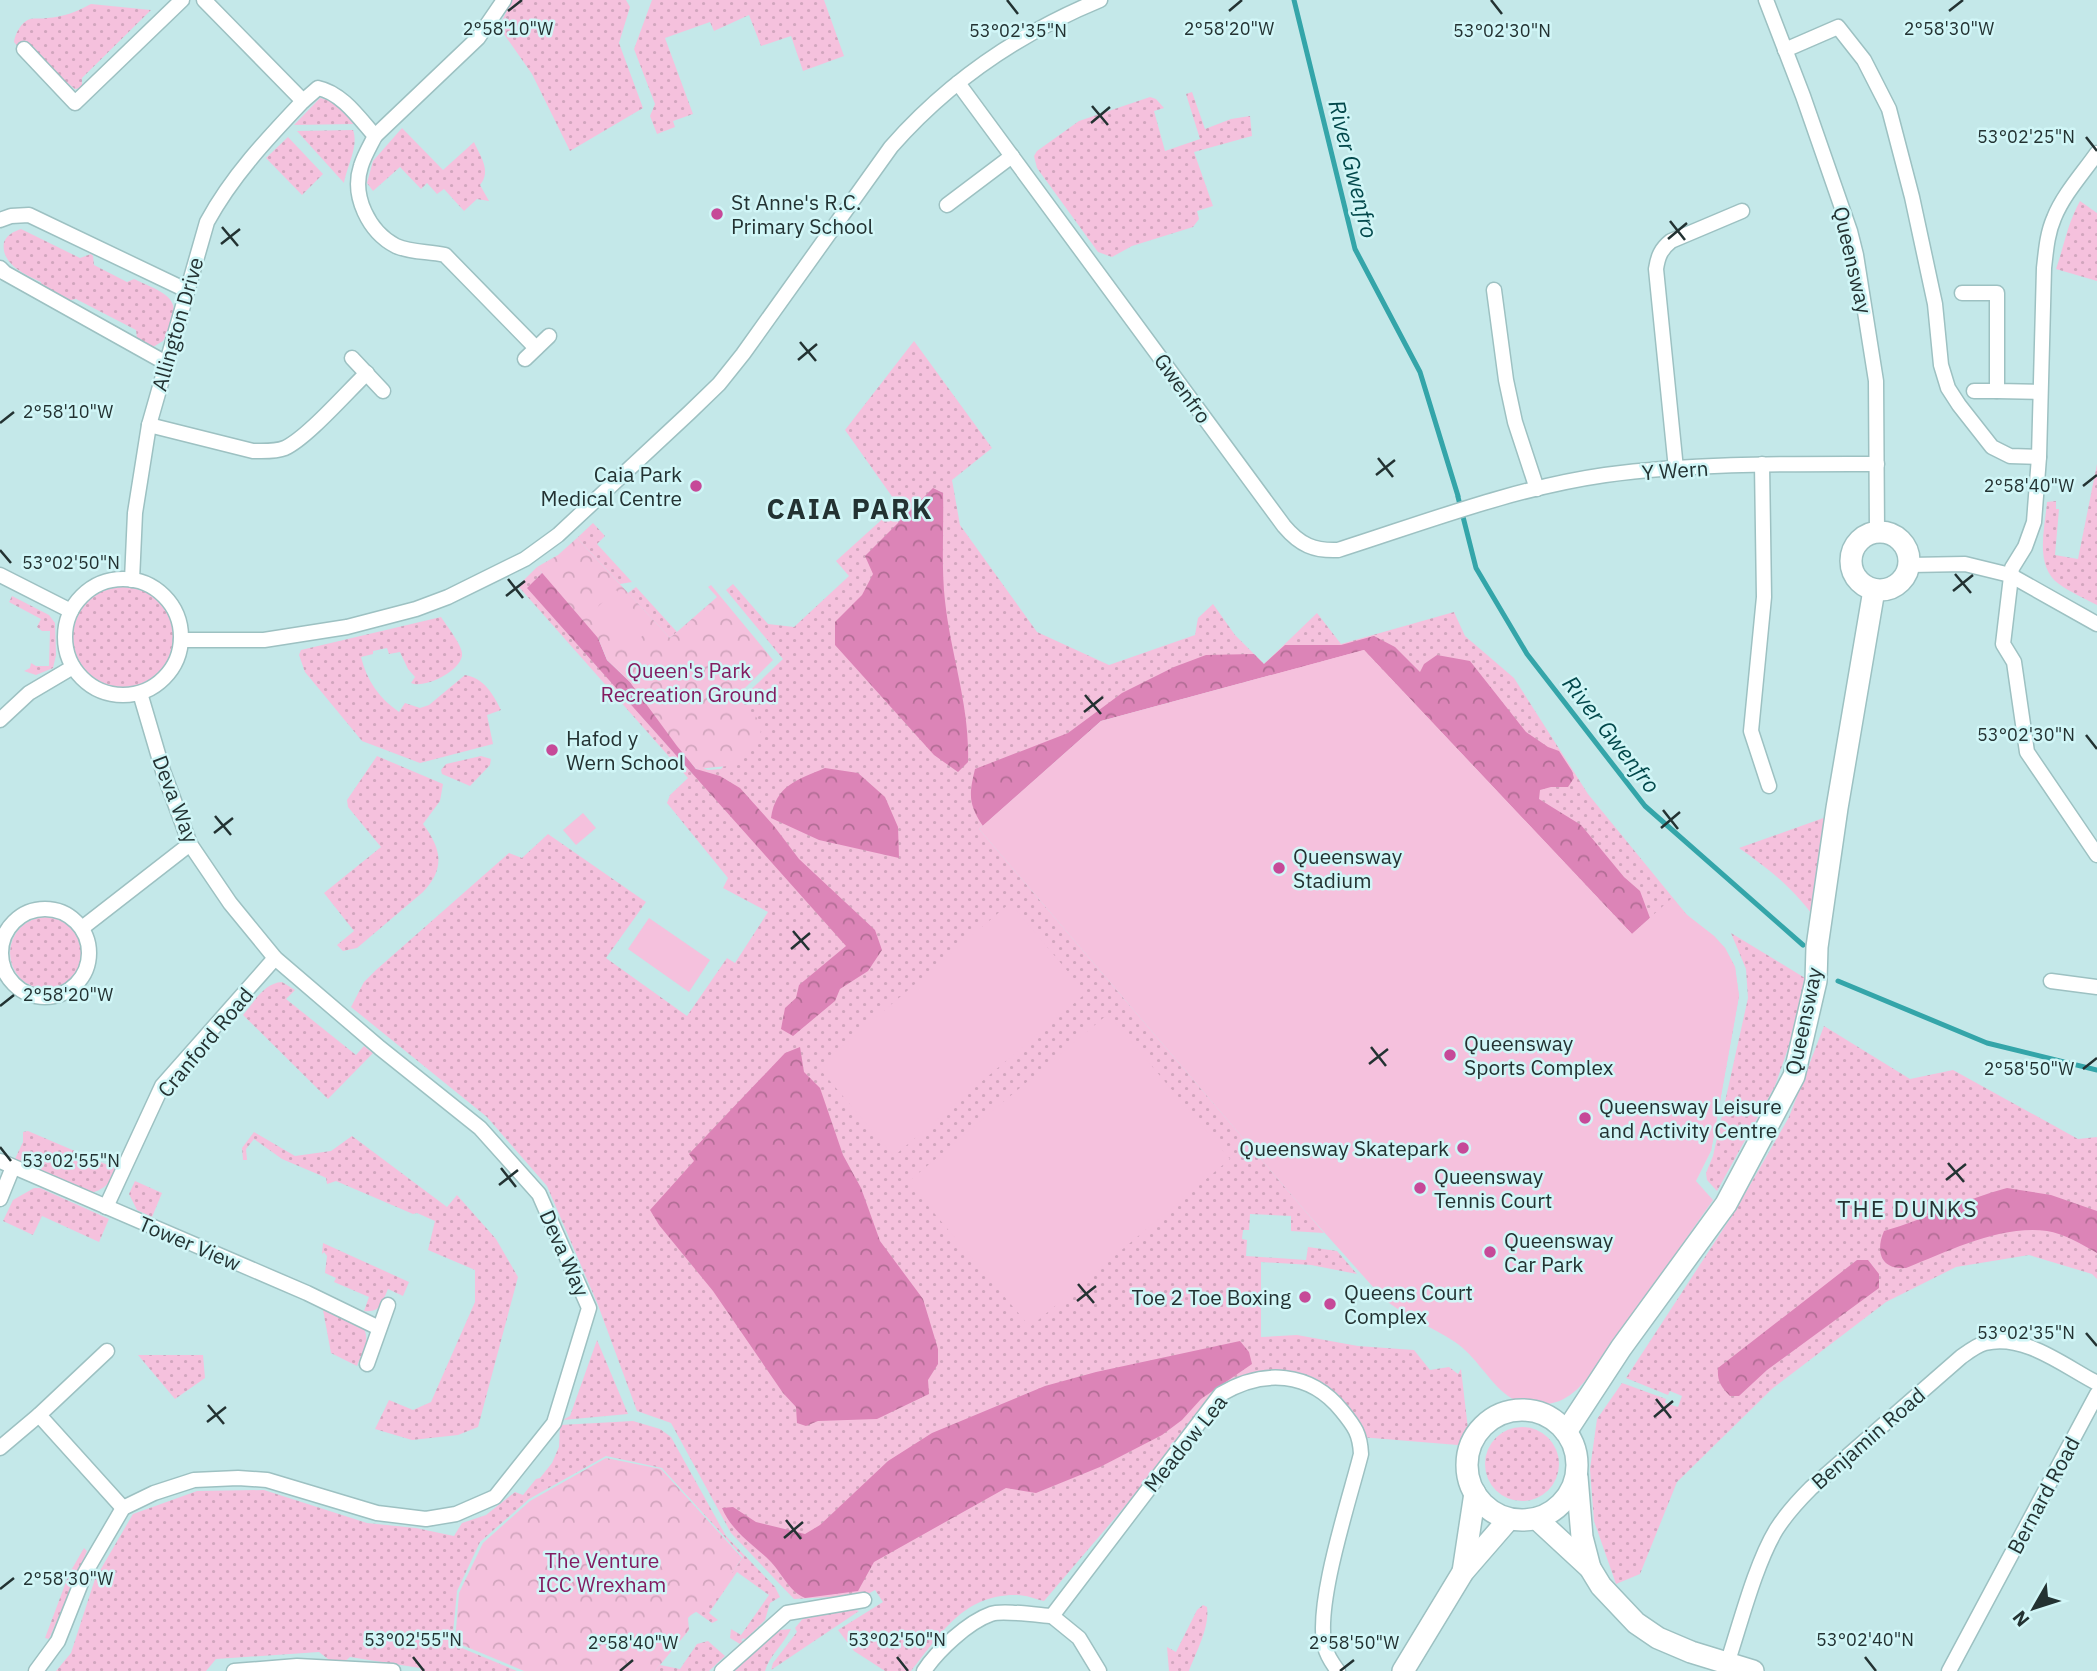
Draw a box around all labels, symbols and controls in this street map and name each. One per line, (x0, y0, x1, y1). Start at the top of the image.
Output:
text: 2°58'10"W (463, 17, 553, 40)
text: 2°58'20"W (1184, 17, 1274, 40)
text: 2°58'30"W (1904, 17, 1994, 40)
text: 53°02'35"N (969, 19, 1067, 42)
text: 53°02'30"N (1453, 19, 1551, 42)
water label: River Gwenfro (1322, 97, 1386, 241)
text: 53°02'25"N (1977, 125, 2075, 148)
place label: St Anne's R.C. Primary School (731, 188, 874, 240)
street label: Queensway (1827, 204, 1879, 317)
marker: St Anne's R.C. Primary School (709, 206, 725, 222)
street label: Allington Drive (145, 254, 209, 394)
street label: Gwenfro (1148, 347, 1218, 429)
text: 2°58'10"W (23, 400, 113, 423)
street label: Y Wern (1641, 454, 1709, 486)
place label: Caia Park Medical Centre (541, 460, 682, 512)
text: 2°58'40"W (1984, 474, 2074, 497)
marker: Caia Park Medical Centre (688, 478, 704, 494)
district label: CAIA PARK (767, 490, 933, 527)
text: 53°02'50"N (22, 551, 120, 574)
park label: Queen's Park Recreation Ground (601, 656, 777, 708)
water label: River Gwenfro (1557, 669, 1667, 799)
text: 53°02'30"N (1977, 723, 2075, 746)
place label: Hafod y Wern School (566, 724, 685, 776)
marker: Hafod y Wern School (544, 742, 560, 758)
street label: Deva Way (146, 751, 206, 847)
place label: Queensway Stadium (1293, 842, 1403, 894)
marker: Queensway Stadium (1271, 860, 1287, 876)
street label: Queensway (1778, 964, 1828, 1077)
street label: Cranford Road (151, 981, 259, 1103)
text: 2°58'20"W (23, 983, 113, 1006)
place label: Queensway Sports Complex (1464, 1029, 1614, 1081)
marker: Queensway Sports Complex (1442, 1047, 1458, 1063)
text: 2°58'50"W (1984, 1057, 2074, 1080)
place label: Queensway Leisure and Activity Centre (1599, 1092, 1782, 1144)
marker: Queensway Leisure and Activity Centre (1577, 1110, 1593, 1126)
place label: Queensway Skatepark (1239, 1134, 1449, 1162)
marker: Queensway Skatepark (1455, 1140, 1471, 1156)
text: 53°02'55"N (22, 1149, 120, 1172)
place label: Queensway Tennis Court (1434, 1162, 1552, 1214)
marker: Queensway Tennis Court (1412, 1180, 1428, 1196)
district label: THE DUNKS (1837, 1193, 1979, 1223)
street label: Deva Way (534, 1205, 597, 1301)
street label: Tower View (135, 1209, 245, 1277)
place label: Queensway Car Park (1504, 1226, 1614, 1278)
marker: Queensway Car Park (1482, 1244, 1498, 1260)
place label: Queens Court Complex (1344, 1278, 1473, 1330)
place label: Toe 2 Toe Boxing (1132, 1283, 1291, 1311)
marker: Toe 2 Toe Boxing (1297, 1289, 1313, 1305)
marker: Queens Court Complex (1322, 1296, 1338, 1312)
text: 53°02'35"N (1977, 1321, 2075, 1344)
street label: Benjamin Road (1805, 1381, 1931, 1495)
street label: Meadow Lea (1137, 1388, 1233, 1498)
street label: Bernard Road (2000, 1431, 2086, 1559)
park label: The Venture ICC Wrexham (538, 1546, 666, 1598)
text: 2°58'30"W (23, 1567, 113, 1590)
north arrow (1999, 1573, 2069, 1643)
text: N (2007, 1606, 2034, 1632)
text: 53°02'55"N (364, 1628, 462, 1651)
text: 53°02'50"N (848, 1628, 946, 1651)
text: 53°02'40"N (1816, 1628, 1914, 1651)
text: 2°58'40"W (588, 1631, 678, 1654)
text: 2°58'50"W (1309, 1631, 1399, 1654)

